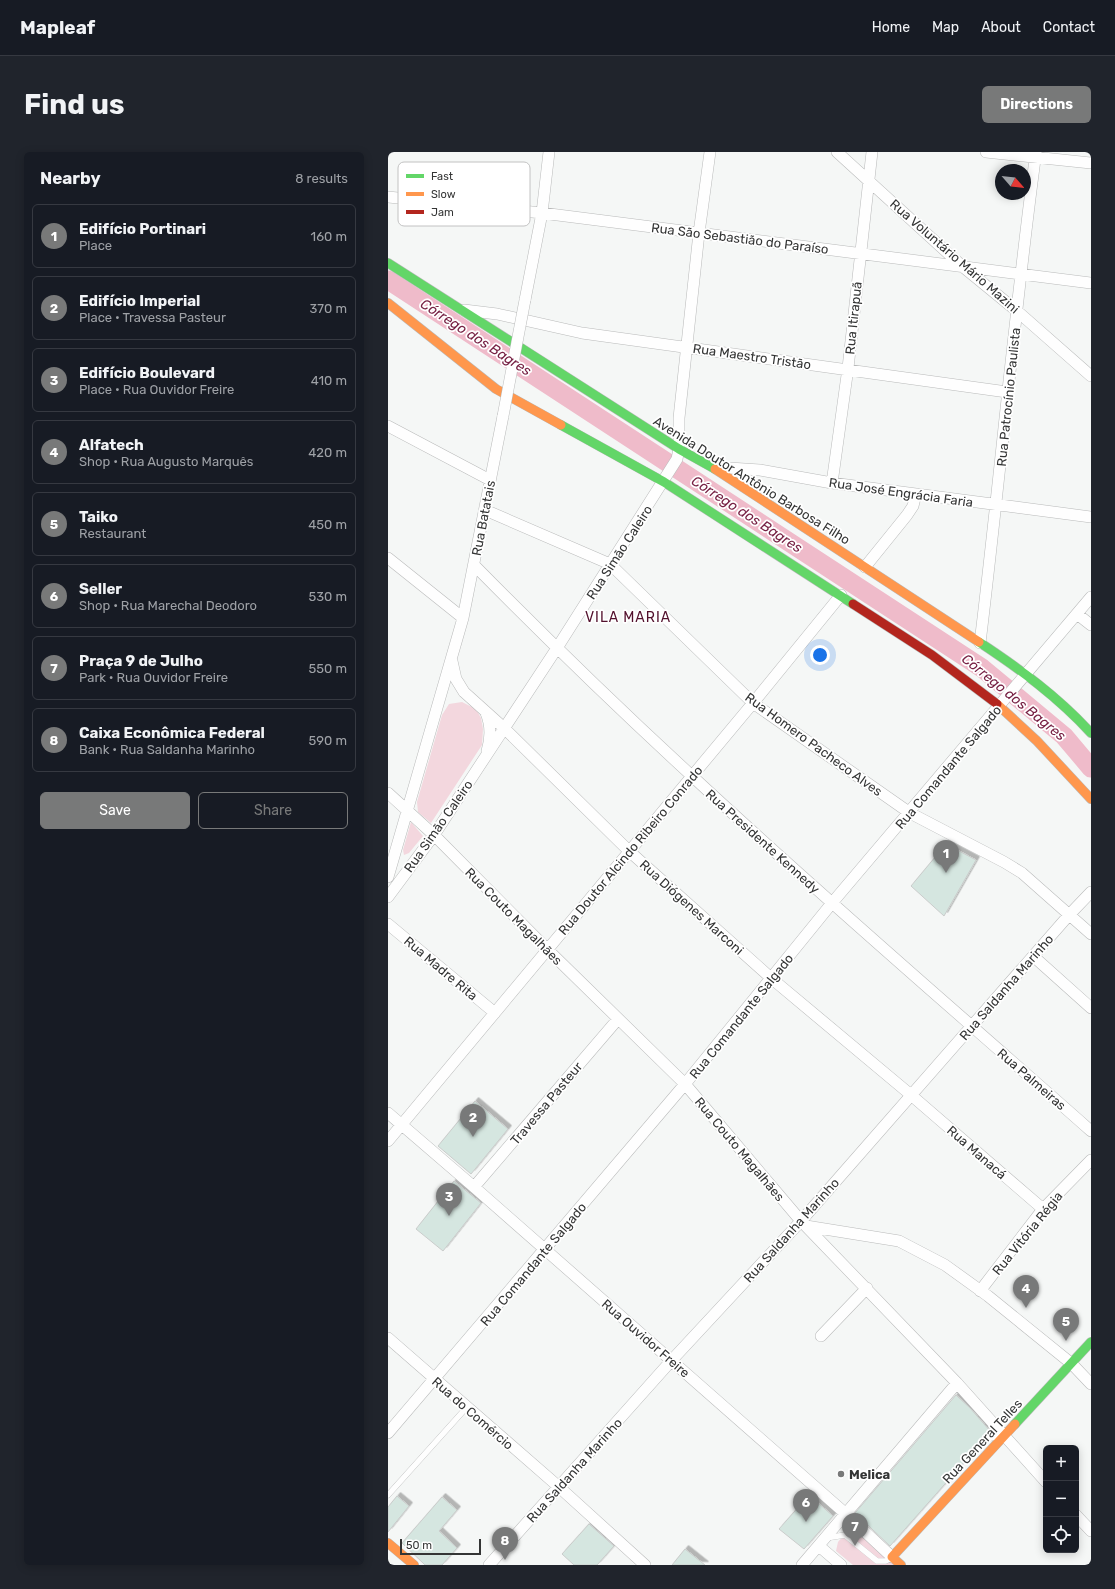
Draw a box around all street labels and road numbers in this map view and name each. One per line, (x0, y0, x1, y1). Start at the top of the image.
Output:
street label: Rua Voluntário Mário Mazini (887, 196, 1022, 316)
street label: Rua São Sebastião do Paraíso (650, 220, 829, 257)
street label: Rua Itirapuã (842, 281, 865, 355)
street label: Rua Patrocínio Paulista (994, 327, 1023, 467)
street label: Rua Maestro Tristão (692, 341, 812, 372)
street label: Avenida Doutor Antônio Barbosa Filho (651, 413, 853, 547)
street label: Rua José Engrácia Faria (828, 475, 974, 511)
street label: Rua Batatais (469, 479, 498, 557)
street label: Rua Simão Caleiro (583, 502, 655, 602)
street label: Rua Homero Pacheco Alves (742, 690, 885, 799)
street label: Rua Comandante Salgado (892, 703, 1005, 833)
street label: Rua Doutor Alcindo Ribeiro Conrado (555, 763, 706, 938)
street label: Rua Simão Caleiro (401, 777, 476, 875)
street label: Rua Presidente Kennedy (703, 786, 823, 896)
street label: Rua Diógenes Marconi (636, 857, 747, 959)
street label: Rua Couto Magalhães (461, 865, 566, 969)
street label: Rua Saldanha Marinho (956, 931, 1056, 1043)
street label: Rua Madre Rita (401, 933, 480, 1003)
street label: Rua Comandante Salgado (686, 951, 797, 1082)
street label: Rua Palmeiras (994, 1046, 1069, 1113)
street label: Travessa Pasteur (507, 1059, 585, 1148)
street label: Rua Couto Magalhães (691, 1094, 788, 1205)
street label: Rua Manacá (944, 1123, 1009, 1182)
street label: Rua Saldanha Marinho (741, 1175, 842, 1286)
street label: Rua Vitória Régia (989, 1189, 1066, 1279)
street label: Rua Comandante Salgado (477, 1200, 590, 1330)
street label: Rua Ouvidor Freire (599, 1296, 693, 1381)
street label: Rua do Comércio (429, 1374, 516, 1453)
street label: Rua General Telles (939, 1396, 1026, 1487)
street label: Rua Saldanha Marinho (524, 1415, 625, 1526)

